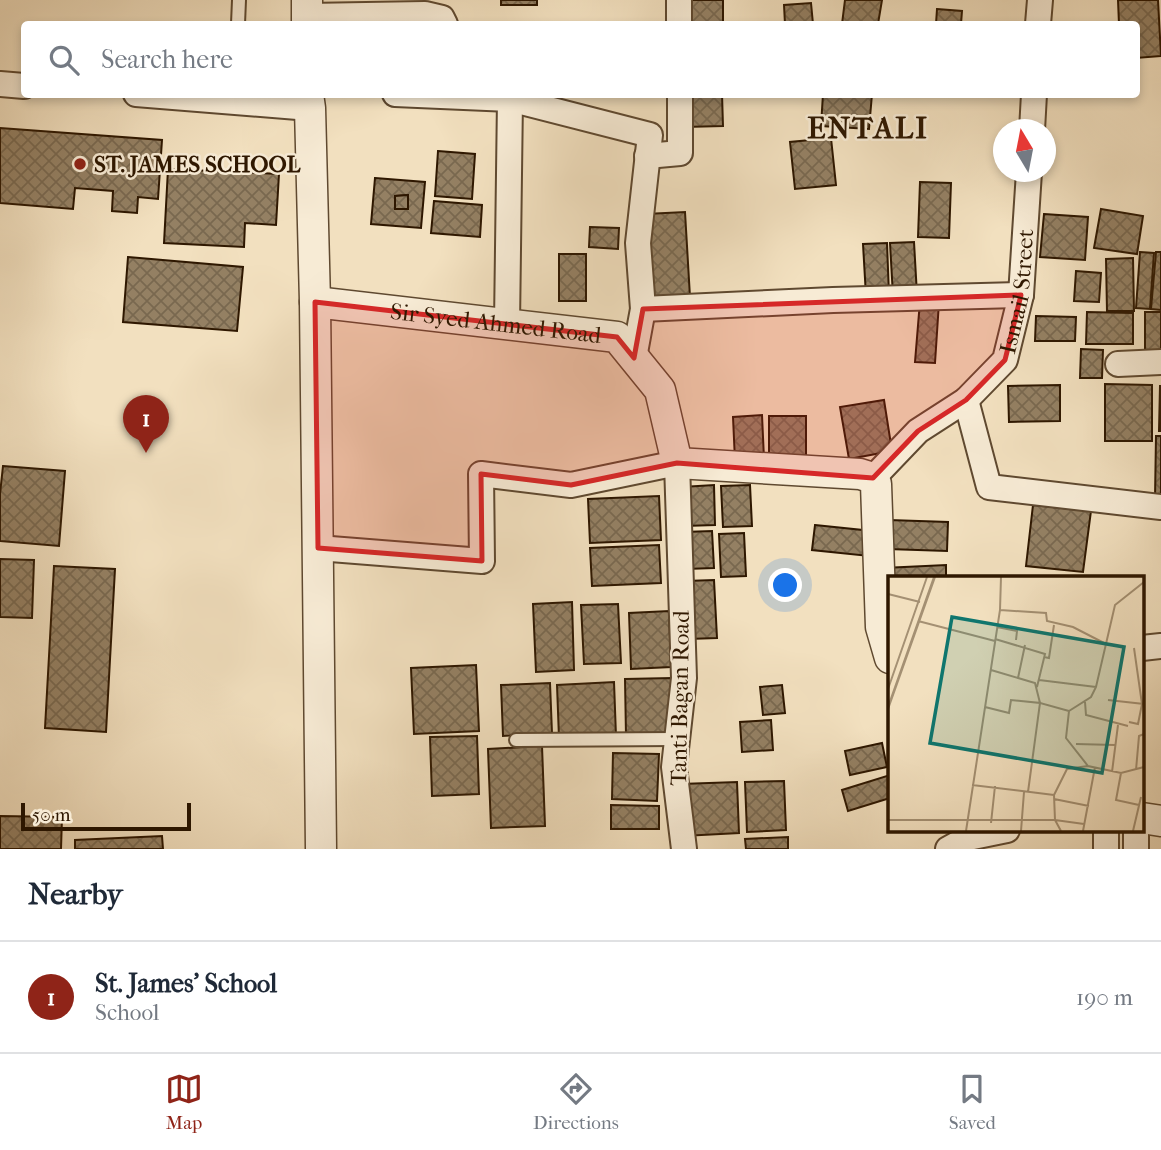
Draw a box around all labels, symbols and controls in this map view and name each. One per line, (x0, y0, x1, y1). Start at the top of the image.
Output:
search box (21, 21, 1140, 98)
icon: search (45, 41, 83, 79)
text: Search here (101, 44, 233, 75)
district label: ENTALI (807, 111, 929, 146)
north arrow (993, 119, 1056, 182)
place label: ST. JAMES SCHOOL (94, 151, 301, 178)
marker: ST. JAMES SCHOOL (72, 156, 88, 172)
street label: Ismail Street (994, 228, 1039, 357)
street label: Sir Syed Ahmed Road (389, 297, 603, 349)
pin: 1 (123, 395, 169, 453)
your location (768, 568, 802, 602)
inset map (888, 576, 1144, 832)
street label: Tanti Bagan Road (665, 610, 695, 786)
scale bar (21, 800, 191, 832)
text: 50 m (32, 804, 71, 826)
text: Nearby (28, 877, 123, 912)
text: St. James' School (95, 968, 277, 999)
text: 1 (47, 984, 55, 1011)
text: 190 m (1076, 984, 1133, 1011)
text: School (95, 999, 159, 1026)
tab: Map (165, 1070, 203, 1134)
tab: Directions (533, 1070, 619, 1134)
tab: Saved (949, 1070, 996, 1134)

